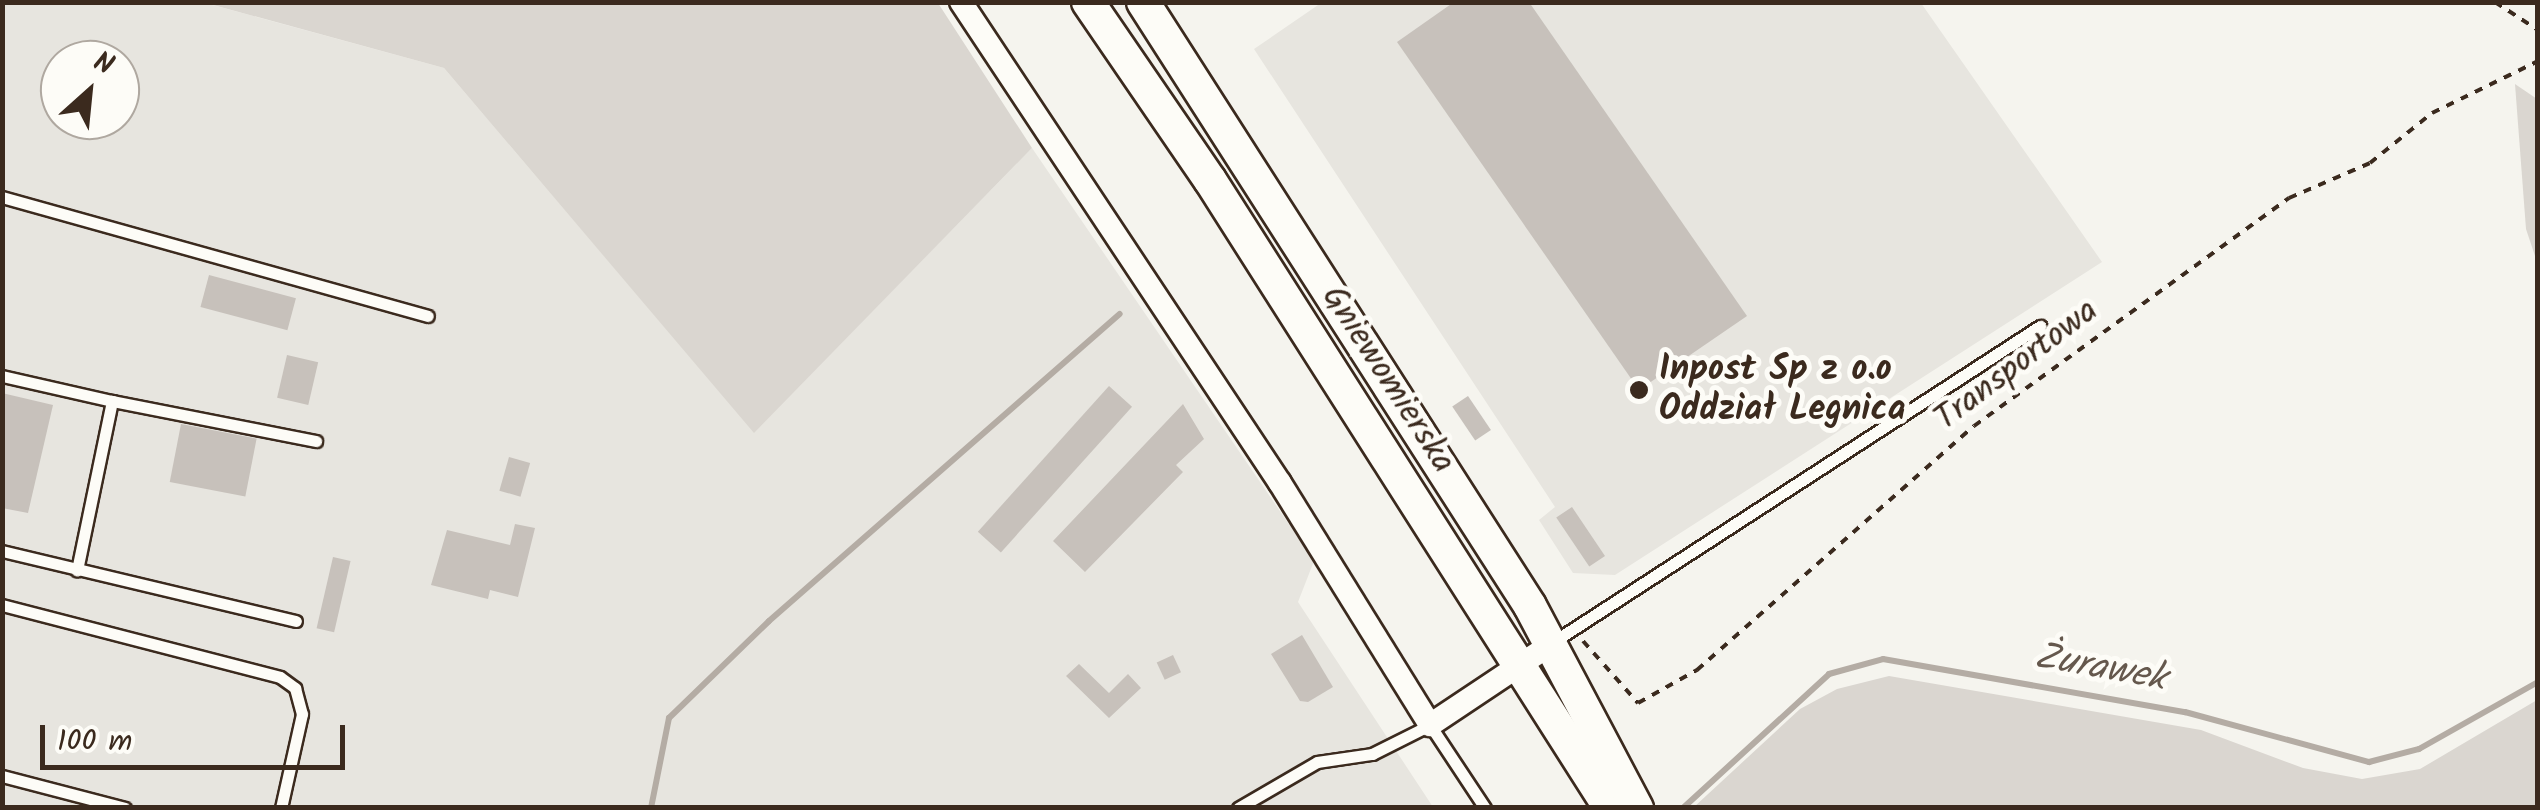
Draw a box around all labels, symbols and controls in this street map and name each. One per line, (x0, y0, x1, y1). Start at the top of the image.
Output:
north arrow (40, 40, 140, 140)
text: N (85, 41, 121, 89)
street label: Gniewomierska (1311, 278, 1463, 482)
street label: Transportowa (1927, 291, 2107, 441)
place label: Inpost Sp z o.o Oddział Legnica (1659, 349, 1906, 431)
marker: Inpost Sp z o.o Oddział Legnica (1628, 379, 1650, 401)
water label: Żurawek (2031, 635, 2169, 703)
scale bar (45, 705, 350, 767)
text: 100 m (57, 718, 132, 766)

